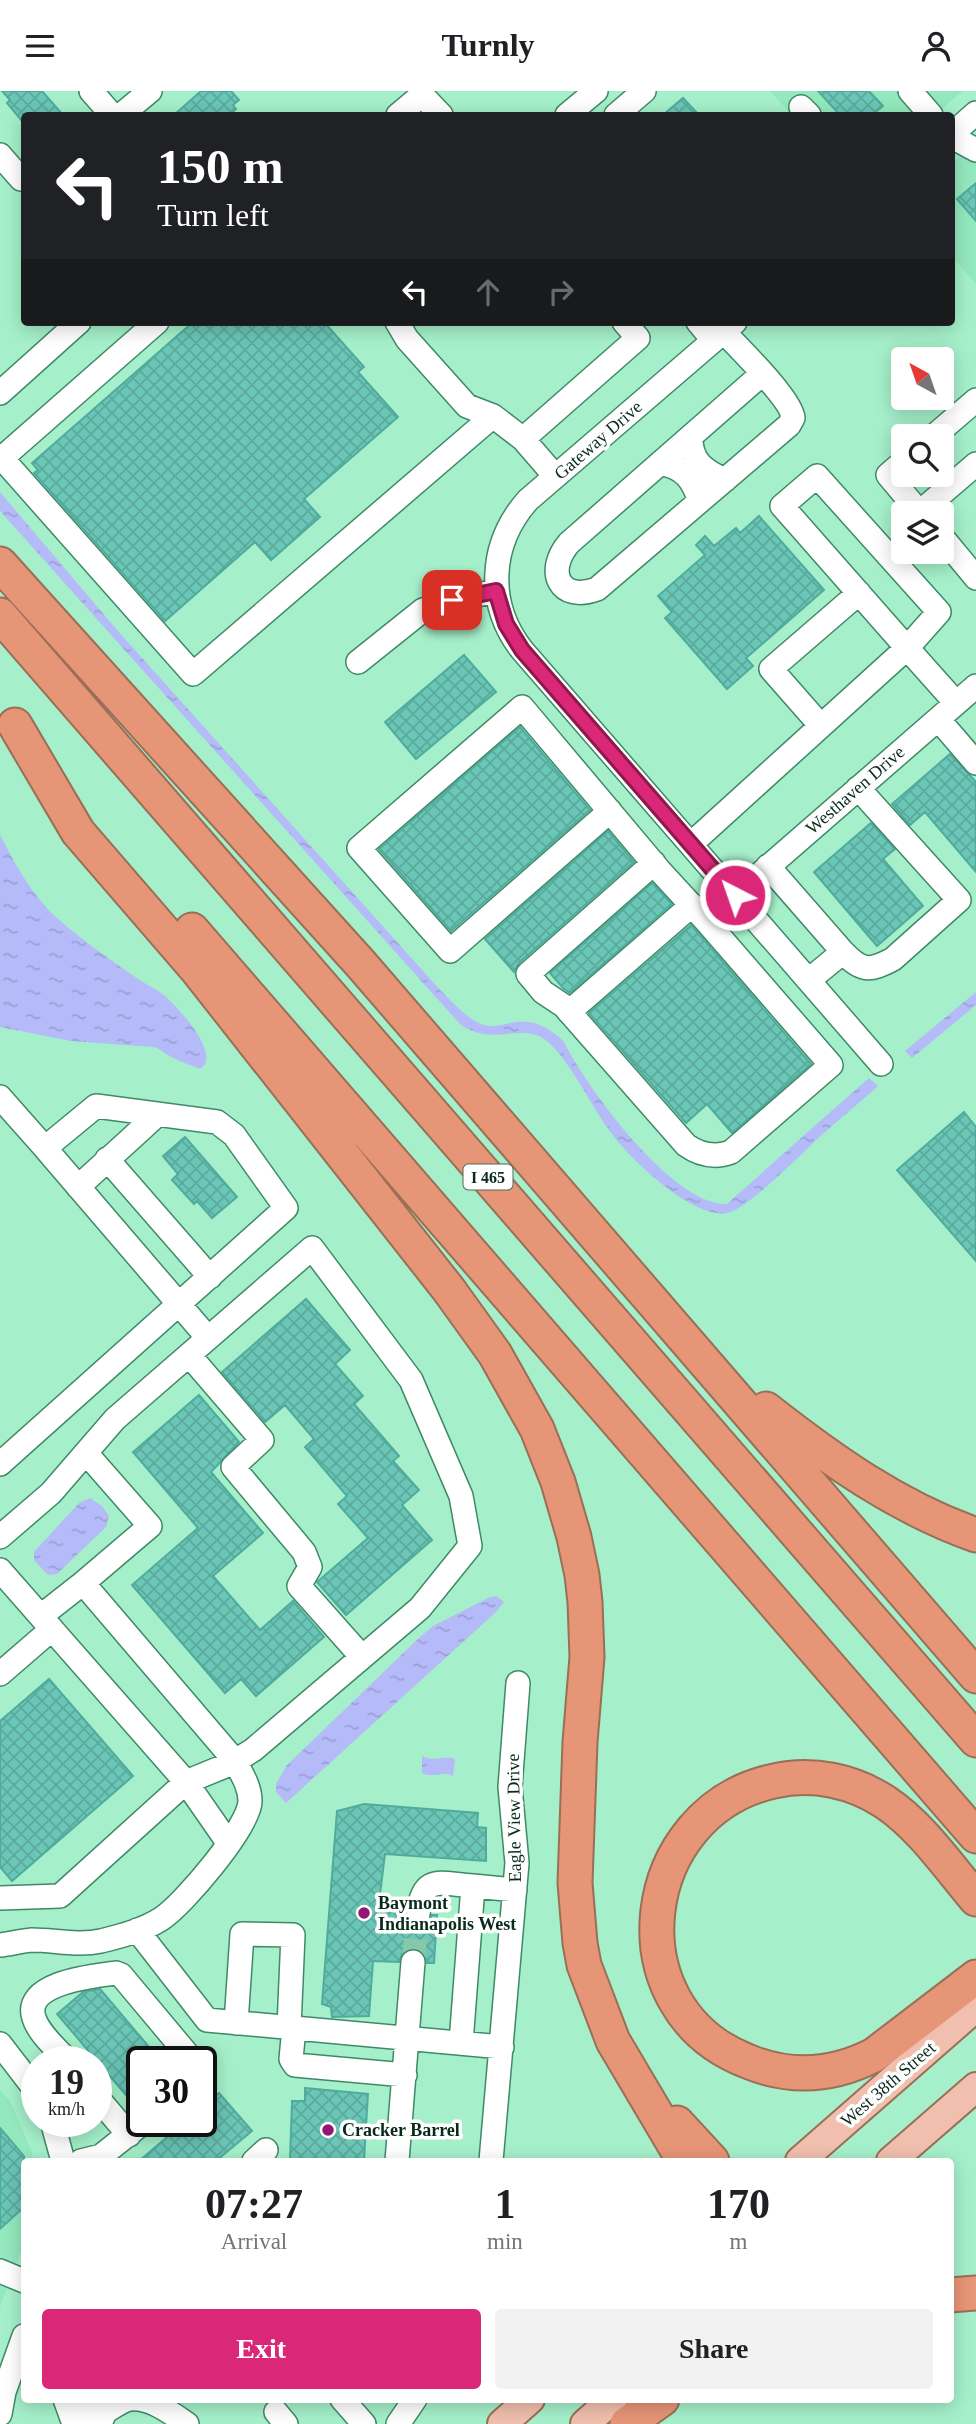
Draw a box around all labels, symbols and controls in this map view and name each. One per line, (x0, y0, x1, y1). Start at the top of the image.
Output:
icon: menu (21, 27, 59, 65)
text: Turnly (441, 27, 535, 63)
icon: person (917, 27, 955, 65)
text: 150 m (157, 139, 284, 194)
icon: left (42, 140, 133, 231)
text: Turn left (157, 197, 269, 233)
icon: left (396, 273, 434, 311)
icon: ahead (469, 273, 507, 311)
icon: right (542, 273, 580, 311)
north arrow (891, 347, 954, 409)
map controls (891, 347, 954, 564)
street label: Gateway Drive (550, 397, 646, 483)
button: search (891, 424, 954, 487)
button: layers (891, 501, 954, 564)
pin (422, 570, 482, 630)
icon: arrive (433, 581, 471, 619)
street label: Westhaven Drive (802, 742, 908, 838)
position arrow (698, 858, 772, 932)
road number: I 465 (463, 1165, 512, 1189)
street label: Eagle View Drive (503, 1754, 525, 1882)
place label: Baymont Indianapolis West (378, 1893, 516, 1934)
marker: Baymont Indianapolis West (356, 1905, 372, 1921)
street label: West 38th Street (837, 2038, 939, 2130)
speed limit sign: 30 (126, 2046, 217, 2137)
text: 19 (49, 2063, 84, 2102)
text: km/h (48, 2099, 85, 2119)
place label: Cracker Barrel (342, 2120, 460, 2140)
marker: Cracker Barrel (320, 2122, 336, 2138)
text: 07:27 (205, 2181, 303, 2227)
text: 1 (494, 2181, 515, 2227)
text: 170 (707, 2181, 770, 2227)
text: Arrival (221, 2229, 287, 2254)
text: min (487, 2229, 523, 2254)
text: m (729, 2229, 747, 2254)
button: Exit (42, 2309, 481, 2389)
button: Share (495, 2309, 933, 2389)

